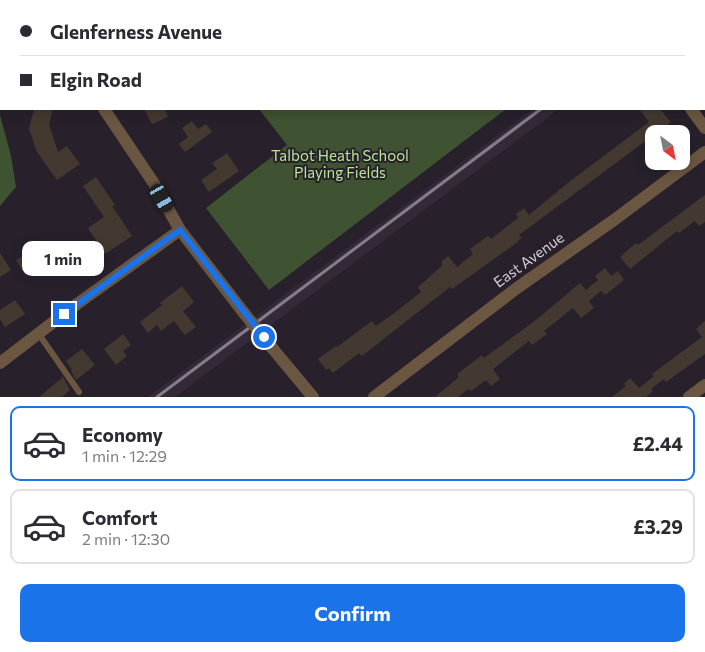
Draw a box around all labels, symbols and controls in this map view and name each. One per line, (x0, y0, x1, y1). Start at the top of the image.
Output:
text: Glenferness Avenue (50, 20, 222, 43)
text: Elgin Road (50, 68, 142, 91)
north arrow (645, 125, 690, 170)
map controls (645, 125, 690, 170)
park label: Talbot Heath School Playing Fields (271, 146, 409, 181)
car (148, 181, 175, 215)
street label: East Avenue (490, 228, 567, 291)
callout: 1 min (23, 242, 105, 276)
text: 1 min (44, 249, 82, 268)
route end (53, 303, 75, 325)
route start (253, 326, 275, 348)
icon: car (22, 421, 67, 466)
text: Economy (82, 423, 163, 446)
text: £2.44 (632, 432, 683, 455)
text: 1 min · 12:29 (82, 446, 167, 465)
icon: car (22, 504, 67, 549)
text: Comfort (82, 506, 158, 529)
text: £3.29 (633, 515, 683, 538)
text: 2 min · 12:30 (82, 529, 170, 548)
button: Confirm (20, 584, 685, 642)

